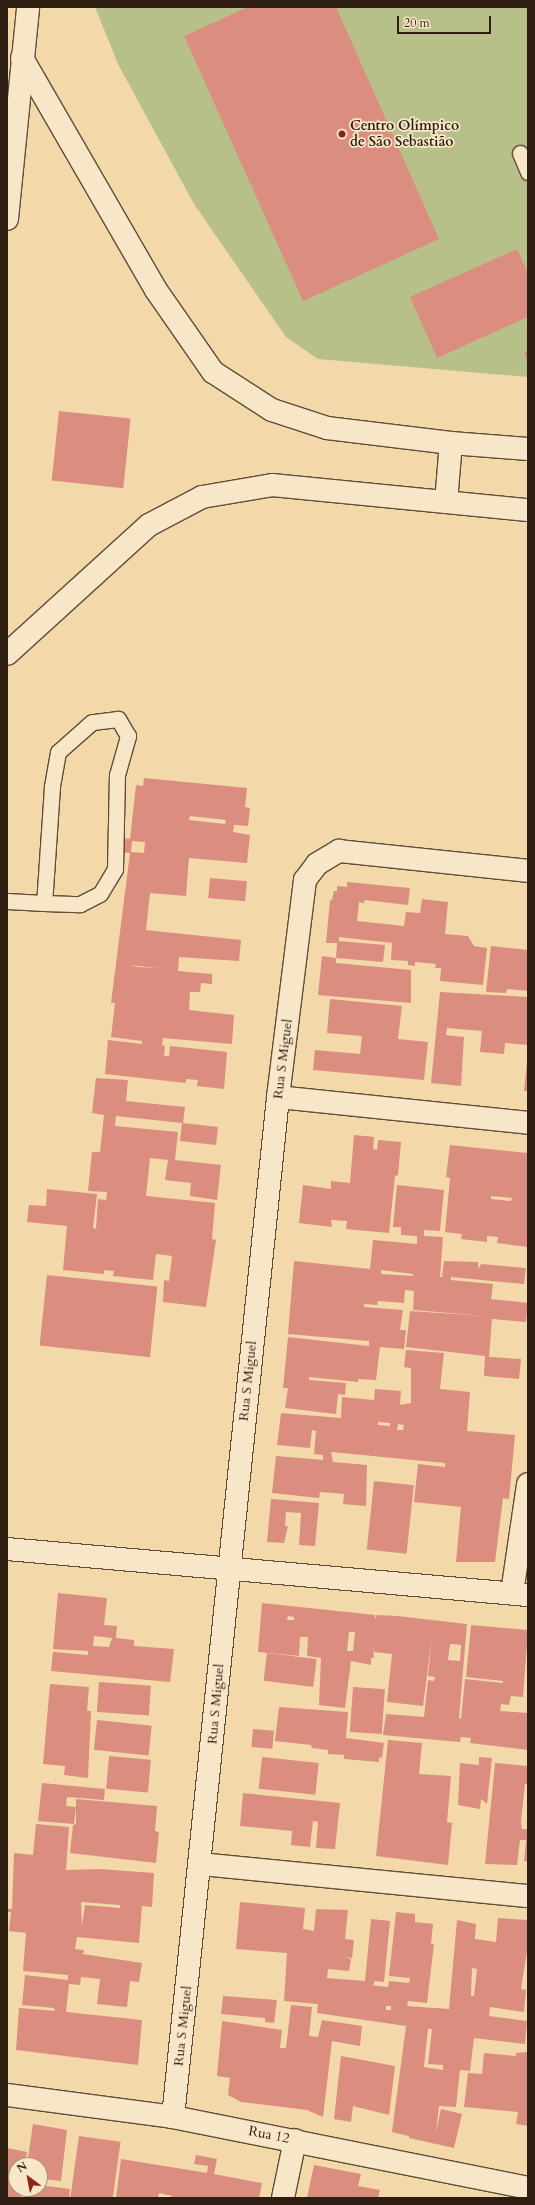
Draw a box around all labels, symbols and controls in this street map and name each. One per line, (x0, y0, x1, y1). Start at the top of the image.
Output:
scale bar (399, 8, 493, 34)
text: 20 m (404, 15, 430, 31)
place label: Centro Olímpico de São Sebastião (350, 118, 459, 150)
marker: Centro Olímpico de São Sebastião (337, 129, 347, 139)
street label: Rua S Miguel (270, 1018, 296, 1100)
street label: Rua S Miguel (235, 1340, 261, 1422)
street label: Rua S Miguel (204, 1663, 228, 1745)
street label: Rua S Miguel (170, 1985, 196, 2067)
street label: Rua 12 (247, 2123, 291, 2147)
north arrow (8, 2157, 48, 2197)
text: N (14, 2158, 30, 2176)

